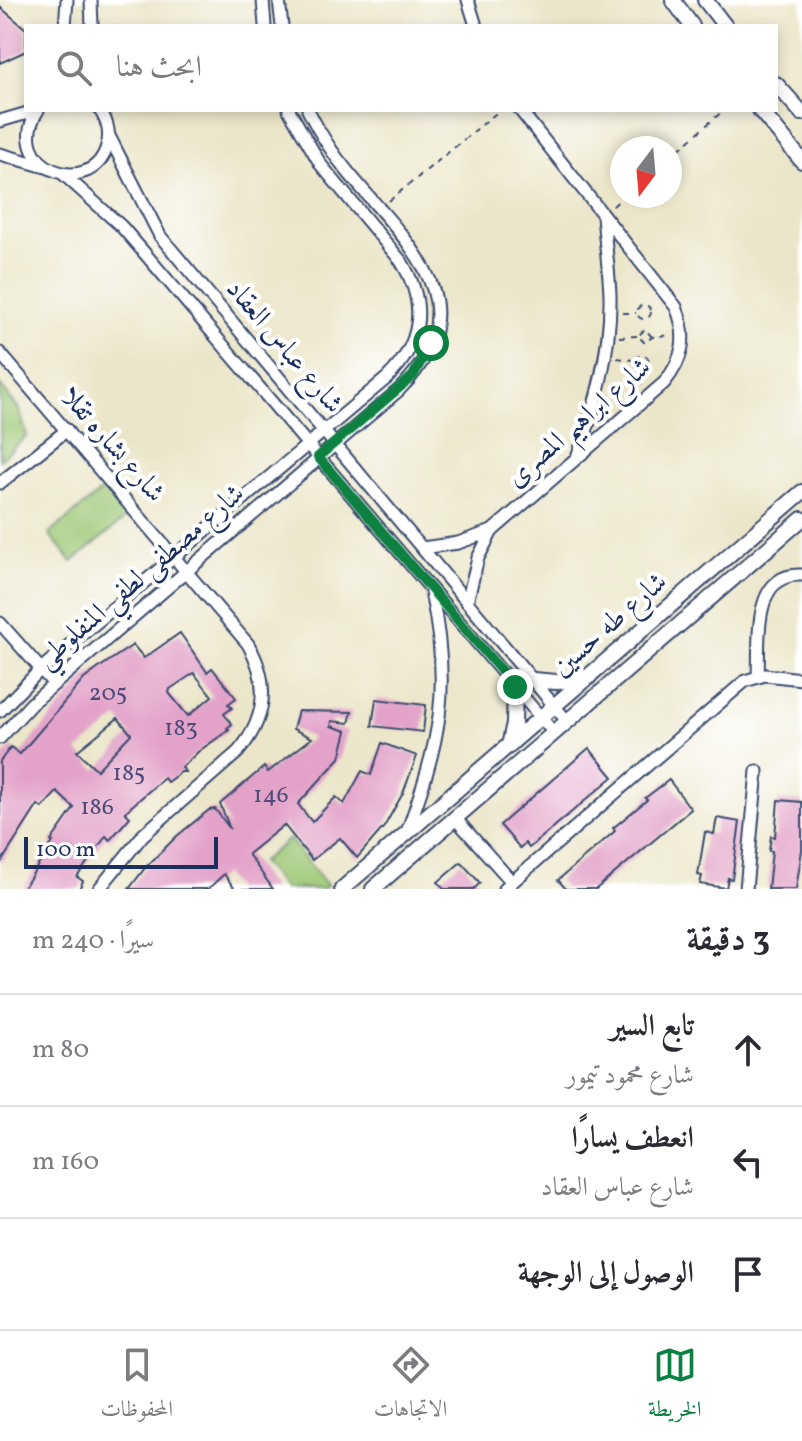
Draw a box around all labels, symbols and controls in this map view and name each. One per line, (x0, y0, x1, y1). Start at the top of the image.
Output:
search box (24, 24, 778, 112)
icon: search (52, 46, 96, 90)
text: ابحث هنا (116, 47, 202, 89)
north arrow (610, 136, 682, 208)
street label: شارع عباس العقاد (214, 271, 352, 424)
route start (413, 325, 449, 361)
street label: شارع ابراهيم المصرى (498, 349, 664, 502)
street label: شارع بشاره تقلا (49, 378, 174, 513)
street label: شارع مصطفى لطفي المنفلوطي (28, 476, 258, 683)
street label: شارع طه حسين (544, 564, 678, 688)
route end (497, 669, 533, 705)
house number: 205 (89, 677, 127, 711)
house number: 183 (164, 712, 198, 746)
house number: 185 (113, 757, 145, 791)
house number: 146 (253, 779, 289, 813)
house number: 186 (80, 791, 114, 825)
scale bar (24, 833, 218, 869)
text: 100 m (36, 835, 95, 866)
text: 3 دقيقة (686, 917, 770, 964)
text: سيرًا · 240 m (32, 923, 154, 959)
text: تابع السير (610, 1006, 694, 1048)
icon: ahead (726, 1028, 770, 1072)
text: 80 m (32, 1032, 89, 1068)
text: شارع محمود تيمور (566, 1058, 694, 1094)
text: انعطف يسارًا (571, 1118, 694, 1160)
icon: left (726, 1140, 770, 1184)
text: 160 m (32, 1144, 99, 1180)
text: شارع عباس العقاد (541, 1170, 694, 1206)
icon: arrive (726, 1252, 770, 1296)
text: الوصول إلى الوجهة (518, 1253, 694, 1295)
tab: المحفوظات (100, 1343, 173, 1430)
tab: الاتجاهات (374, 1343, 447, 1430)
tab: الخريطة (648, 1343, 702, 1430)

